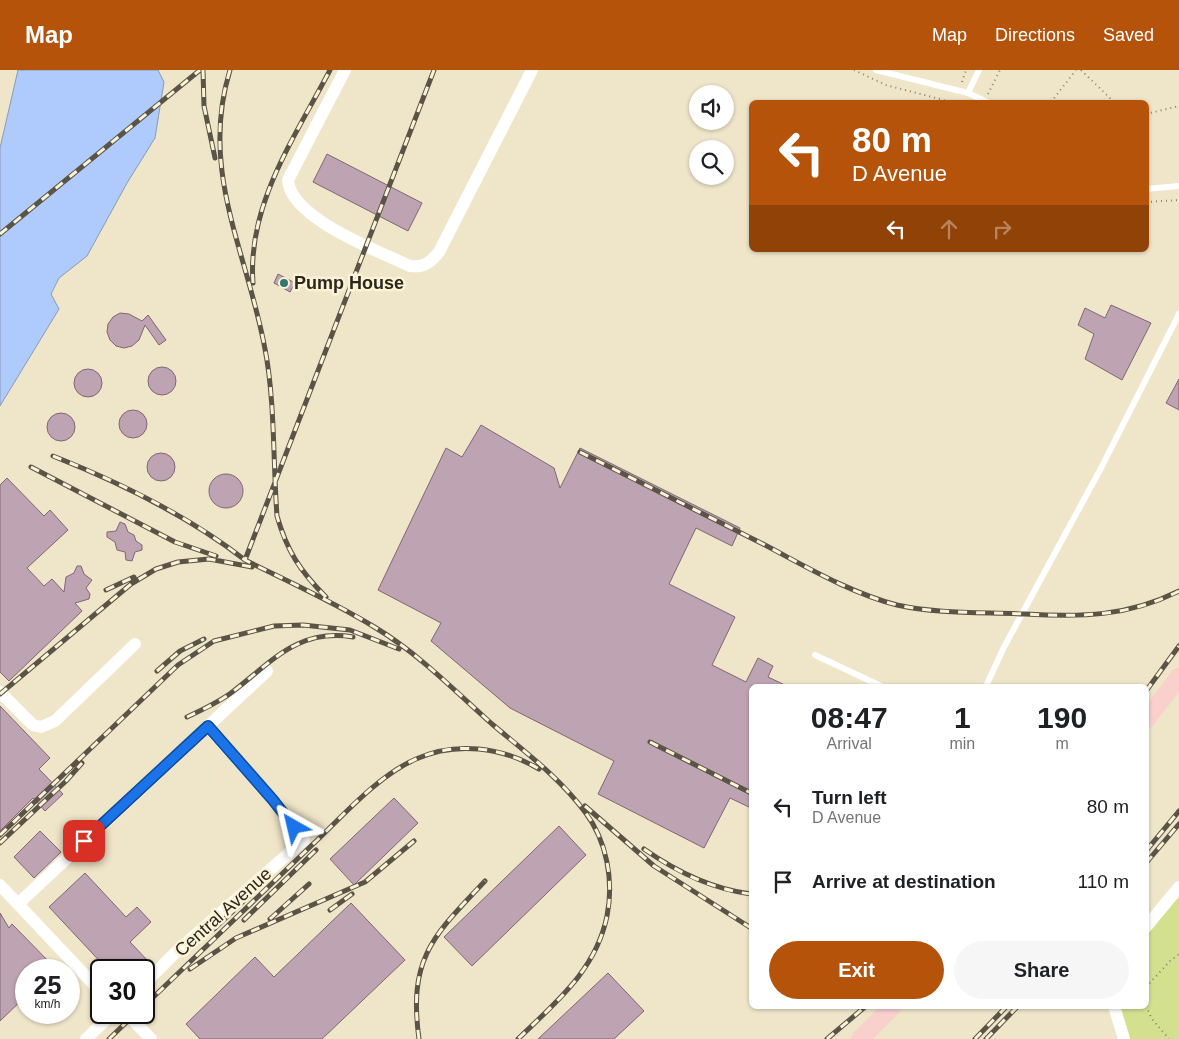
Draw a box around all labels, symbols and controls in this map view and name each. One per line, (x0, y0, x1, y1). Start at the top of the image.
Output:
text: Map (25, 21, 73, 48)
text: Map (932, 25, 967, 45)
text: Directions (995, 25, 1075, 45)
text: Saved (1103, 25, 1154, 45)
map controls (689, 85, 734, 185)
button: sound (689, 85, 734, 130)
icon: left (769, 120, 834, 185)
text: 80 m (852, 120, 932, 159)
button: search (689, 140, 734, 185)
text: D Avenue (852, 161, 947, 186)
icon: left (882, 215, 910, 243)
icon: ahead (935, 215, 963, 243)
icon: right (988, 215, 1016, 243)
place label: Pump House (294, 273, 404, 293)
marker: Pump House (278, 277, 290, 289)
text: 08:47 (811, 701, 888, 734)
text: 1 (954, 701, 971, 734)
text: 190 (1037, 701, 1087, 734)
text: Arrival (827, 735, 872, 752)
text: min (949, 735, 975, 752)
text: m (1055, 735, 1069, 752)
text: Turn left (812, 787, 887, 808)
icon: left (769, 793, 797, 821)
text: 80 m (1087, 796, 1129, 817)
position arrow (267, 800, 319, 852)
text: D Avenue (812, 809, 881, 826)
pin (63, 820, 105, 862)
icon: arrive (70, 827, 98, 855)
street label: Central Avenue (171, 863, 275, 961)
icon: arrive (769, 868, 797, 896)
text: Arrive at destination (812, 871, 996, 892)
text: 110 m (1078, 871, 1129, 892)
button: Exit (769, 941, 944, 999)
button: Share (954, 941, 1129, 999)
speed limit sign: 30 (90, 959, 155, 1024)
text: 25 (34, 971, 61, 999)
text: km/h (34, 997, 61, 1011)

